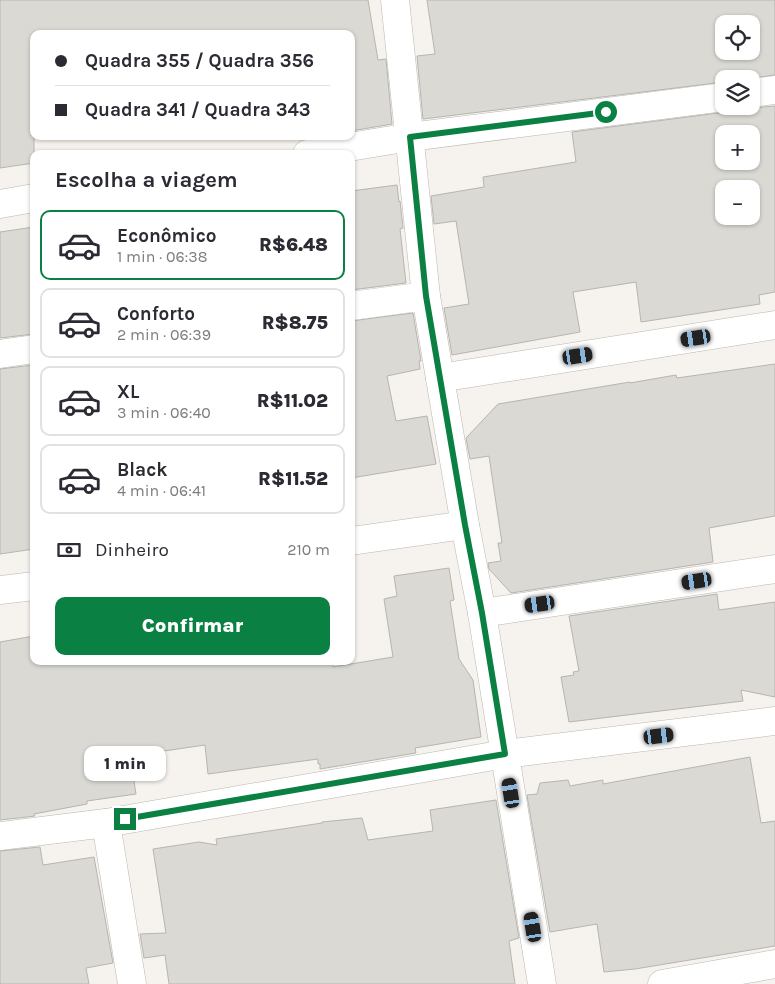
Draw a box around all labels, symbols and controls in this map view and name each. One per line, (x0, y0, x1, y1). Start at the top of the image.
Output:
map controls (715, 15, 760, 225)
button: locate (715, 15, 760, 60)
text: Quadra 355 / Quadra 356 (85, 50, 314, 72)
button: layers (715, 70, 760, 115)
text: Quadra 341 / Quadra 343 (85, 99, 311, 121)
route start (595, 101, 617, 123)
button: + (715, 125, 760, 170)
text: Escolha a viagem (55, 167, 238, 193)
button: − (715, 180, 760, 225)
icon: car (57, 223, 102, 268)
text: Econômico (117, 225, 217, 247)
text: R$6.48 (259, 234, 328, 256)
text: 1 min · 06:38 (117, 247, 208, 266)
icon: car (57, 301, 102, 346)
text: Conforto (117, 303, 195, 325)
text: R$8.75 (262, 312, 328, 334)
text: 2 min · 06:39 (117, 325, 211, 344)
car (680, 328, 711, 348)
car (562, 346, 593, 366)
icon: car (57, 379, 102, 424)
text: XL (117, 381, 139, 403)
text: R$11.02 (257, 390, 328, 412)
text: 3 min · 06:40 (117, 403, 211, 422)
icon: car (57, 457, 102, 502)
text: Black (117, 459, 168, 481)
text: R$11.52 (258, 468, 328, 490)
text: 4 min · 06:41 (117, 481, 206, 500)
icon: cash (55, 536, 83, 564)
text: Dinheiro (95, 539, 169, 561)
text: 210 m (287, 540, 330, 559)
car (681, 571, 712, 591)
car (524, 594, 555, 614)
button: Confirmar (55, 597, 330, 655)
car (643, 727, 674, 745)
callout: 1 min (84, 746, 166, 782)
text: 1 min (104, 754, 146, 773)
car (501, 777, 520, 809)
route end (114, 808, 136, 830)
car (523, 911, 542, 943)

